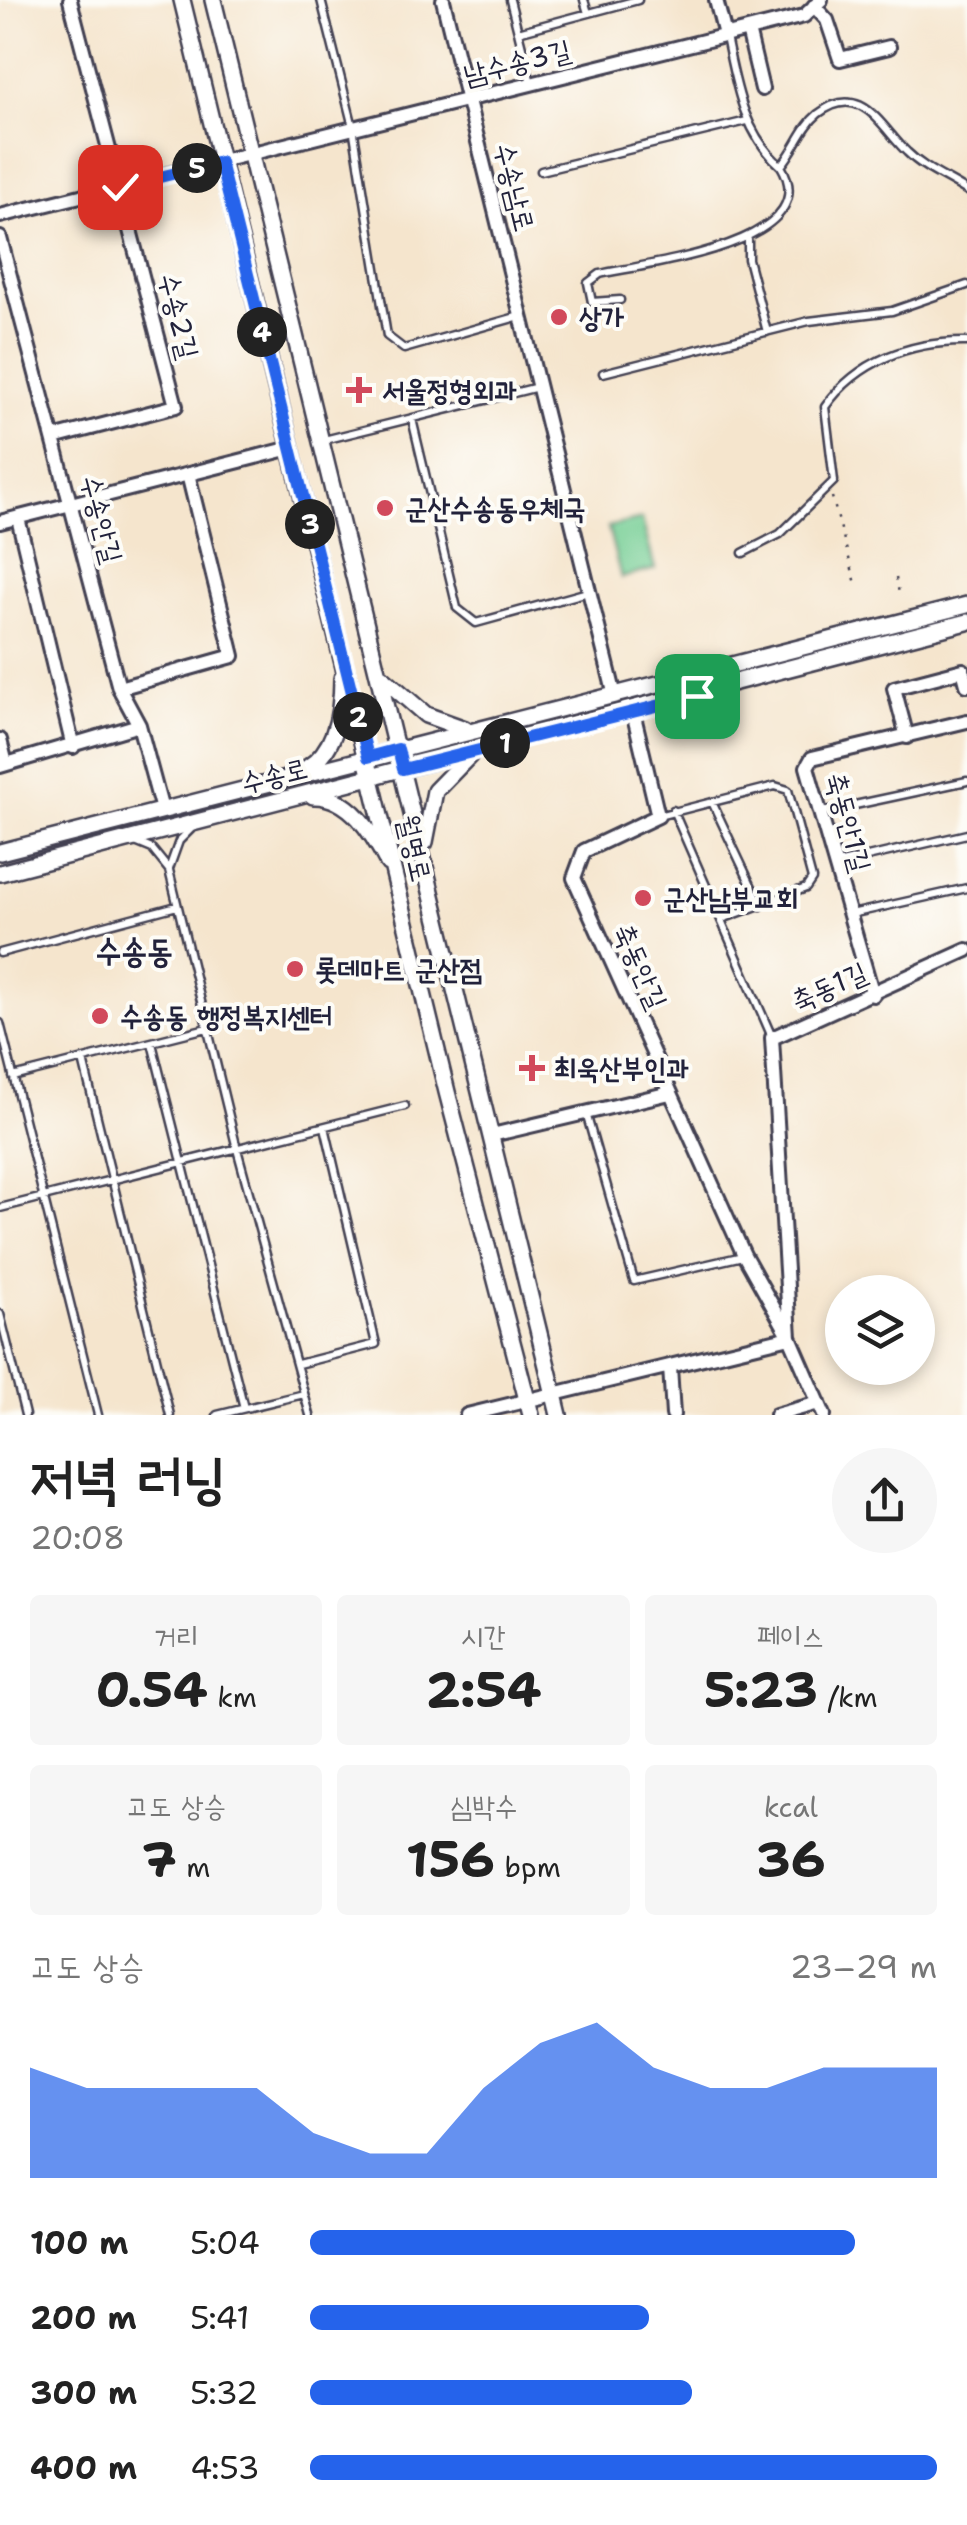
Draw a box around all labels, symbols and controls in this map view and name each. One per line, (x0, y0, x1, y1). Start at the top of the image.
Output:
street label: 남수송3길 (459, 30, 575, 94)
street label: 수송남로 (486, 139, 544, 235)
pin: 5 (172, 143, 222, 193)
pin (78, 145, 163, 230)
text: 5 (188, 149, 206, 187)
icon: check (93, 160, 148, 215)
street label: 수송2길 (150, 269, 208, 363)
place label: 상가 (579, 298, 625, 336)
marker: 상가 (548, 306, 570, 328)
pin: 4 (237, 307, 287, 357)
text: 4 (252, 313, 272, 351)
place label: 서울정형외과 (382, 371, 517, 409)
marker: 서울정형외과 (346, 377, 372, 403)
street label: 수송안길 (72, 471, 132, 567)
place label: 군산수송동우체국 (405, 489, 585, 527)
marker: 군산수송동우체국 (374, 497, 396, 519)
pin: 3 (285, 499, 335, 549)
text: 3 (300, 505, 320, 543)
pin (655, 654, 740, 739)
icon: arrive (670, 669, 725, 724)
pin: 2 (333, 692, 383, 742)
text: 2 (348, 698, 368, 736)
pin: 1 (480, 718, 530, 768)
text: 1 (499, 724, 511, 762)
street label: 수송로 (237, 748, 311, 802)
street label: 축동안1길 (817, 768, 881, 876)
street label: 월명로 (389, 811, 441, 885)
place label: 군산남부교회 (663, 879, 798, 917)
marker: 군산남부교회 (632, 887, 654, 909)
street label: 축동안길 (605, 917, 677, 1015)
district label: 수송동 (95, 929, 173, 972)
place label: 롯데마트 군산점 (315, 950, 482, 988)
street label: 축동1길 (785, 953, 873, 1019)
marker: 롯데마트 군산점 (284, 958, 306, 980)
place label: 수송동 행정복지센터 (120, 997, 332, 1035)
marker: 수송동 행정복지센터 (89, 1005, 111, 1027)
place label: 최욱산부인과 (554, 1049, 689, 1087)
marker: 최욱산부인과 (519, 1055, 545, 1081)
map controls (825, 1275, 935, 1385)
button: layers (825, 1275, 935, 1385)
text: 저녁 러닝 (30, 1441, 226, 1515)
button: share (832, 1448, 937, 1553)
text: 20:08 (30, 1516, 125, 1559)
text: 거리 (154, 1617, 199, 1655)
text: 시간 (461, 1617, 506, 1655)
text: 페이스 (757, 1617, 825, 1655)
text: 0.54 (95, 1656, 208, 1723)
text: 2:54 (425, 1656, 542, 1723)
text: 5:23 (704, 1656, 818, 1723)
text: km (208, 1678, 257, 1716)
text: /km (818, 1678, 878, 1716)
text: 고도 상승 (126, 1787, 226, 1825)
text: 심박수 (450, 1787, 517, 1825)
text: kcal (764, 1788, 818, 1826)
text: 7 (142, 1826, 177, 1893)
text: 156 (406, 1826, 495, 1893)
text: 36 (756, 1826, 826, 1893)
text: m (177, 1848, 211, 1886)
text: bpm (495, 1848, 561, 1886)
text: 고도 상승 (30, 1945, 144, 1988)
text: 23–29 m (790, 1945, 937, 1988)
text: 100 m (30, 2221, 129, 2264)
text: 5:04 (190, 2221, 260, 2264)
text: 200 m (30, 2296, 137, 2339)
text: 5:41 (190, 2296, 249, 2339)
text: 300 m (30, 2371, 137, 2414)
text: 5:32 (190, 2371, 258, 2414)
text: 400 m (30, 2446, 137, 2489)
text: 4:53 (190, 2446, 260, 2489)

